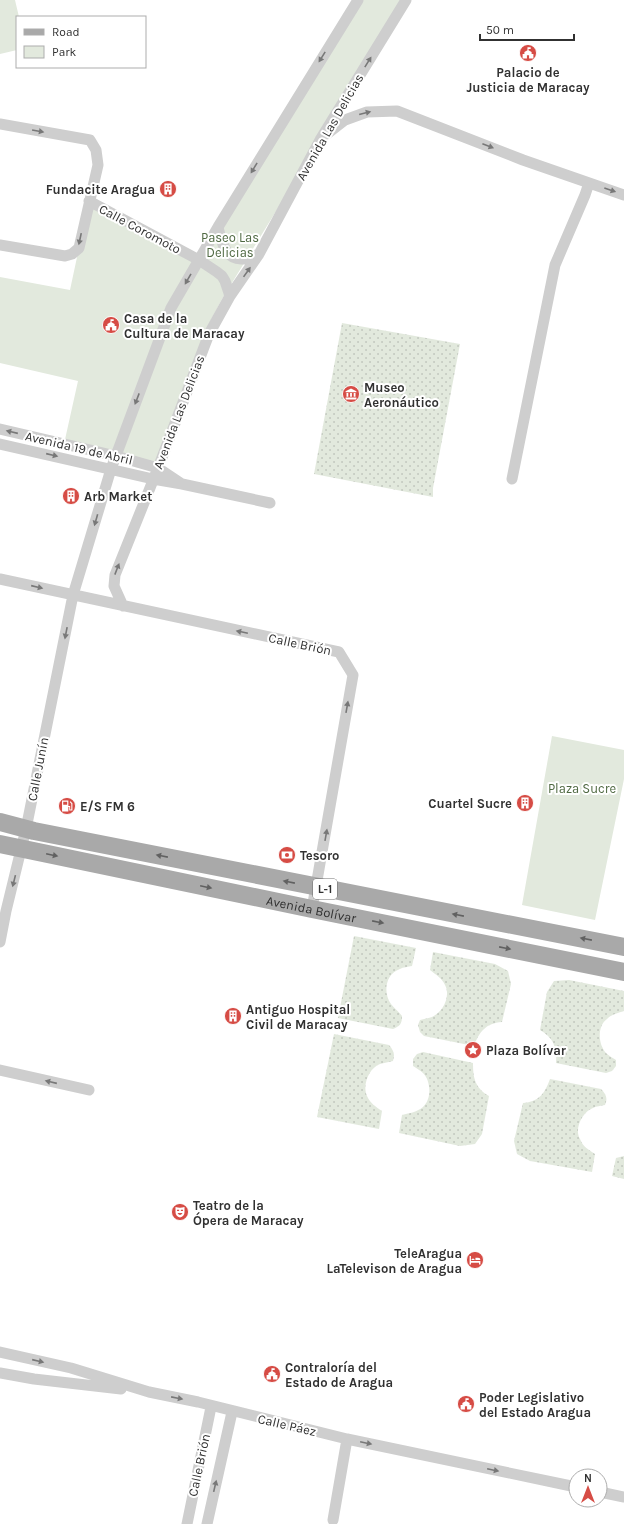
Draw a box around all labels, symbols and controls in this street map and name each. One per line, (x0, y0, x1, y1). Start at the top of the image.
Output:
legend (16, 16, 146, 68)
scale bar (480, 16, 574, 42)
text: 50 m (486, 23, 514, 37)
text: Road (52, 25, 80, 39)
public building icon: Palacio de Justicia de Maracay (518, 43, 538, 63)
text: Park (52, 45, 77, 59)
one-way arrow (319, 51, 326, 63)
one-way arrow (364, 57, 372, 67)
place label: Palacio de Justicia de Maracay (466, 65, 590, 95)
street label: Avenida Las Delicias (293, 71, 367, 183)
one-way arrow (359, 110, 371, 116)
one-way arrow (32, 128, 44, 134)
one-way arrow (483, 144, 495, 150)
one-way arrow (251, 162, 258, 174)
building icon: Fundacite Aragua (158, 179, 178, 199)
place label: Fundacite Aragua (46, 182, 155, 197)
one-way arrow (605, 187, 617, 193)
street label: Calle Coromoto (97, 201, 183, 257)
park label: Paseo Las Delicias (201, 230, 259, 260)
one-way arrow (77, 233, 83, 245)
one-way arrow (243, 266, 251, 277)
one-way arrow (184, 274, 191, 285)
place label: Casa de la Cultura de Maracay (124, 311, 245, 341)
public building icon: Casa de la Cultura de Maracay (101, 315, 121, 335)
street label: Avenida Las Delicias (150, 353, 208, 471)
place label: Museo Aeronáutico (364, 380, 439, 410)
museum icon: Museo Aeronáutico (341, 384, 361, 404)
one-way arrow (134, 393, 140, 405)
one-way arrow (5, 428, 18, 434)
street label: Avenida 19 de Abril (24, 428, 134, 468)
one-way arrow (46, 453, 58, 459)
building icon: Arb Market (61, 486, 81, 506)
place label: Arb Market (84, 489, 152, 504)
one-way arrow (93, 514, 99, 526)
one-way arrow (114, 563, 120, 575)
one-way arrow (30, 584, 43, 590)
one-way arrow (62, 627, 68, 639)
one-way arrow (236, 628, 249, 634)
street label: Calle Brión (267, 630, 333, 658)
one-way arrow (344, 701, 350, 713)
street label: Calle Junín (24, 736, 52, 802)
park label: Plaza Sucre (548, 781, 616, 796)
building icon: Cuartel Sucre (515, 793, 535, 813)
fuel station icon: E/S FM 6 (57, 796, 77, 816)
place label: Cuartel Sucre (428, 796, 512, 811)
place label: E/S FM 6 (80, 799, 135, 814)
one-way arrow (323, 829, 329, 841)
bank icon: Tesoro (277, 845, 297, 865)
place label: Tesoro (300, 848, 339, 863)
one-way arrow (46, 853, 58, 859)
one-way arrow (156, 853, 168, 859)
one-way arrow (10, 874, 16, 887)
one-way arrow (283, 879, 295, 885)
road number: L-1 (313, 879, 337, 899)
one-way arrow (200, 885, 213, 891)
street label: Avenida Bolívar (265, 892, 358, 925)
one-way arrow (452, 912, 464, 918)
one-way arrow (372, 920, 384, 926)
one-way arrow (580, 936, 592, 942)
one-way arrow (499, 945, 512, 951)
place label: Antiguo Hospital Civil de Maracay (246, 1002, 350, 1032)
building icon: Antiguo Hospital Civil de Maracay (223, 1006, 243, 1026)
place icon: Plaza Bolívar (463, 1040, 483, 1060)
place label: Plaza Bolívar (486, 1043, 567, 1058)
one-way arrow (45, 1078, 57, 1084)
place label: Teatro de la Ópera de Maracay (193, 1198, 304, 1228)
theatre icon: Teatro de la Ópera de Maracay (170, 1202, 190, 1222)
place label: TeleAragua LaTelevison de Aragua (327, 1246, 462, 1276)
hotel icon: TeleAragua LaTelevison de Aragua (465, 1250, 485, 1270)
one-way arrow (32, 1358, 44, 1364)
place label: Contraloría del Estado de Aragua (285, 1360, 393, 1390)
public building icon: Contraloría del Estado de Aragua (262, 1364, 282, 1384)
place label: Poder Legislativo del Estado Aragua (479, 1390, 591, 1420)
public building icon: Poder Legislativo del Estado Aragua (456, 1394, 476, 1414)
one-way arrow (171, 1396, 183, 1402)
street label: Calle Páez (256, 1411, 318, 1439)
street label: Calle Brión (185, 1432, 213, 1498)
one-way arrow (359, 1440, 372, 1446)
one-way arrow (487, 1467, 499, 1473)
north arrow (568, 1468, 608, 1508)
text: N (584, 1472, 592, 1485)
one-way arrow (213, 1480, 219, 1492)

